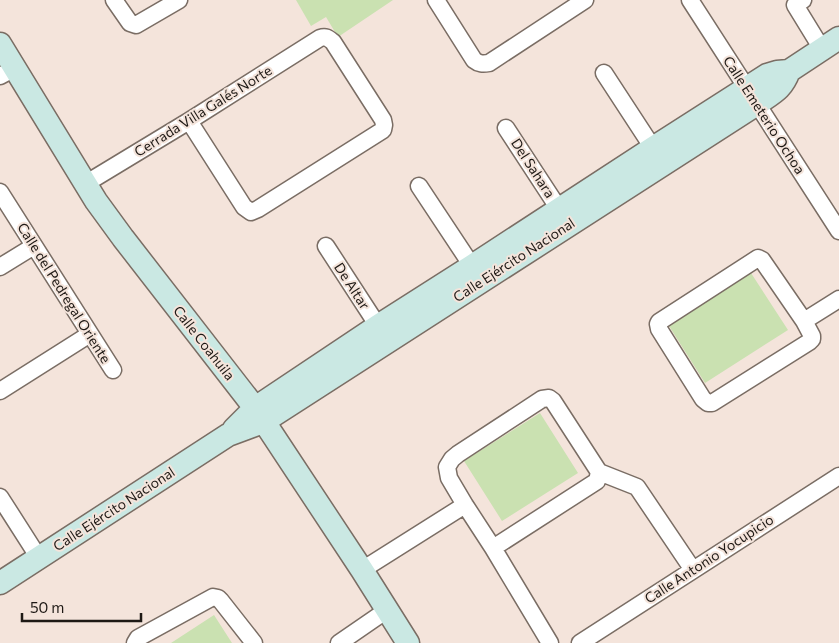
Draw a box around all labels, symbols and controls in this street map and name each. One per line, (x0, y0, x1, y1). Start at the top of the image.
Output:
street label: Calle Emeterio Ochoa (720, 53, 809, 177)
street label: Cerrada Villa Galés Norte (131, 61, 275, 160)
street label: Del Sahara (508, 135, 559, 201)
street label: Calle Ejército Nacional (450, 214, 578, 305)
street label: Calle del Pedregal Oriente (14, 219, 115, 366)
street label: De Altar (331, 259, 374, 313)
street label: Calle Coahuila (170, 302, 239, 383)
street label: Calle Ejército Nacional (50, 463, 178, 554)
street label: Calle Antonio Yocupicio (641, 511, 776, 607)
scale bar (22, 590, 141, 622)
text: 50 m (30, 598, 64, 616)

